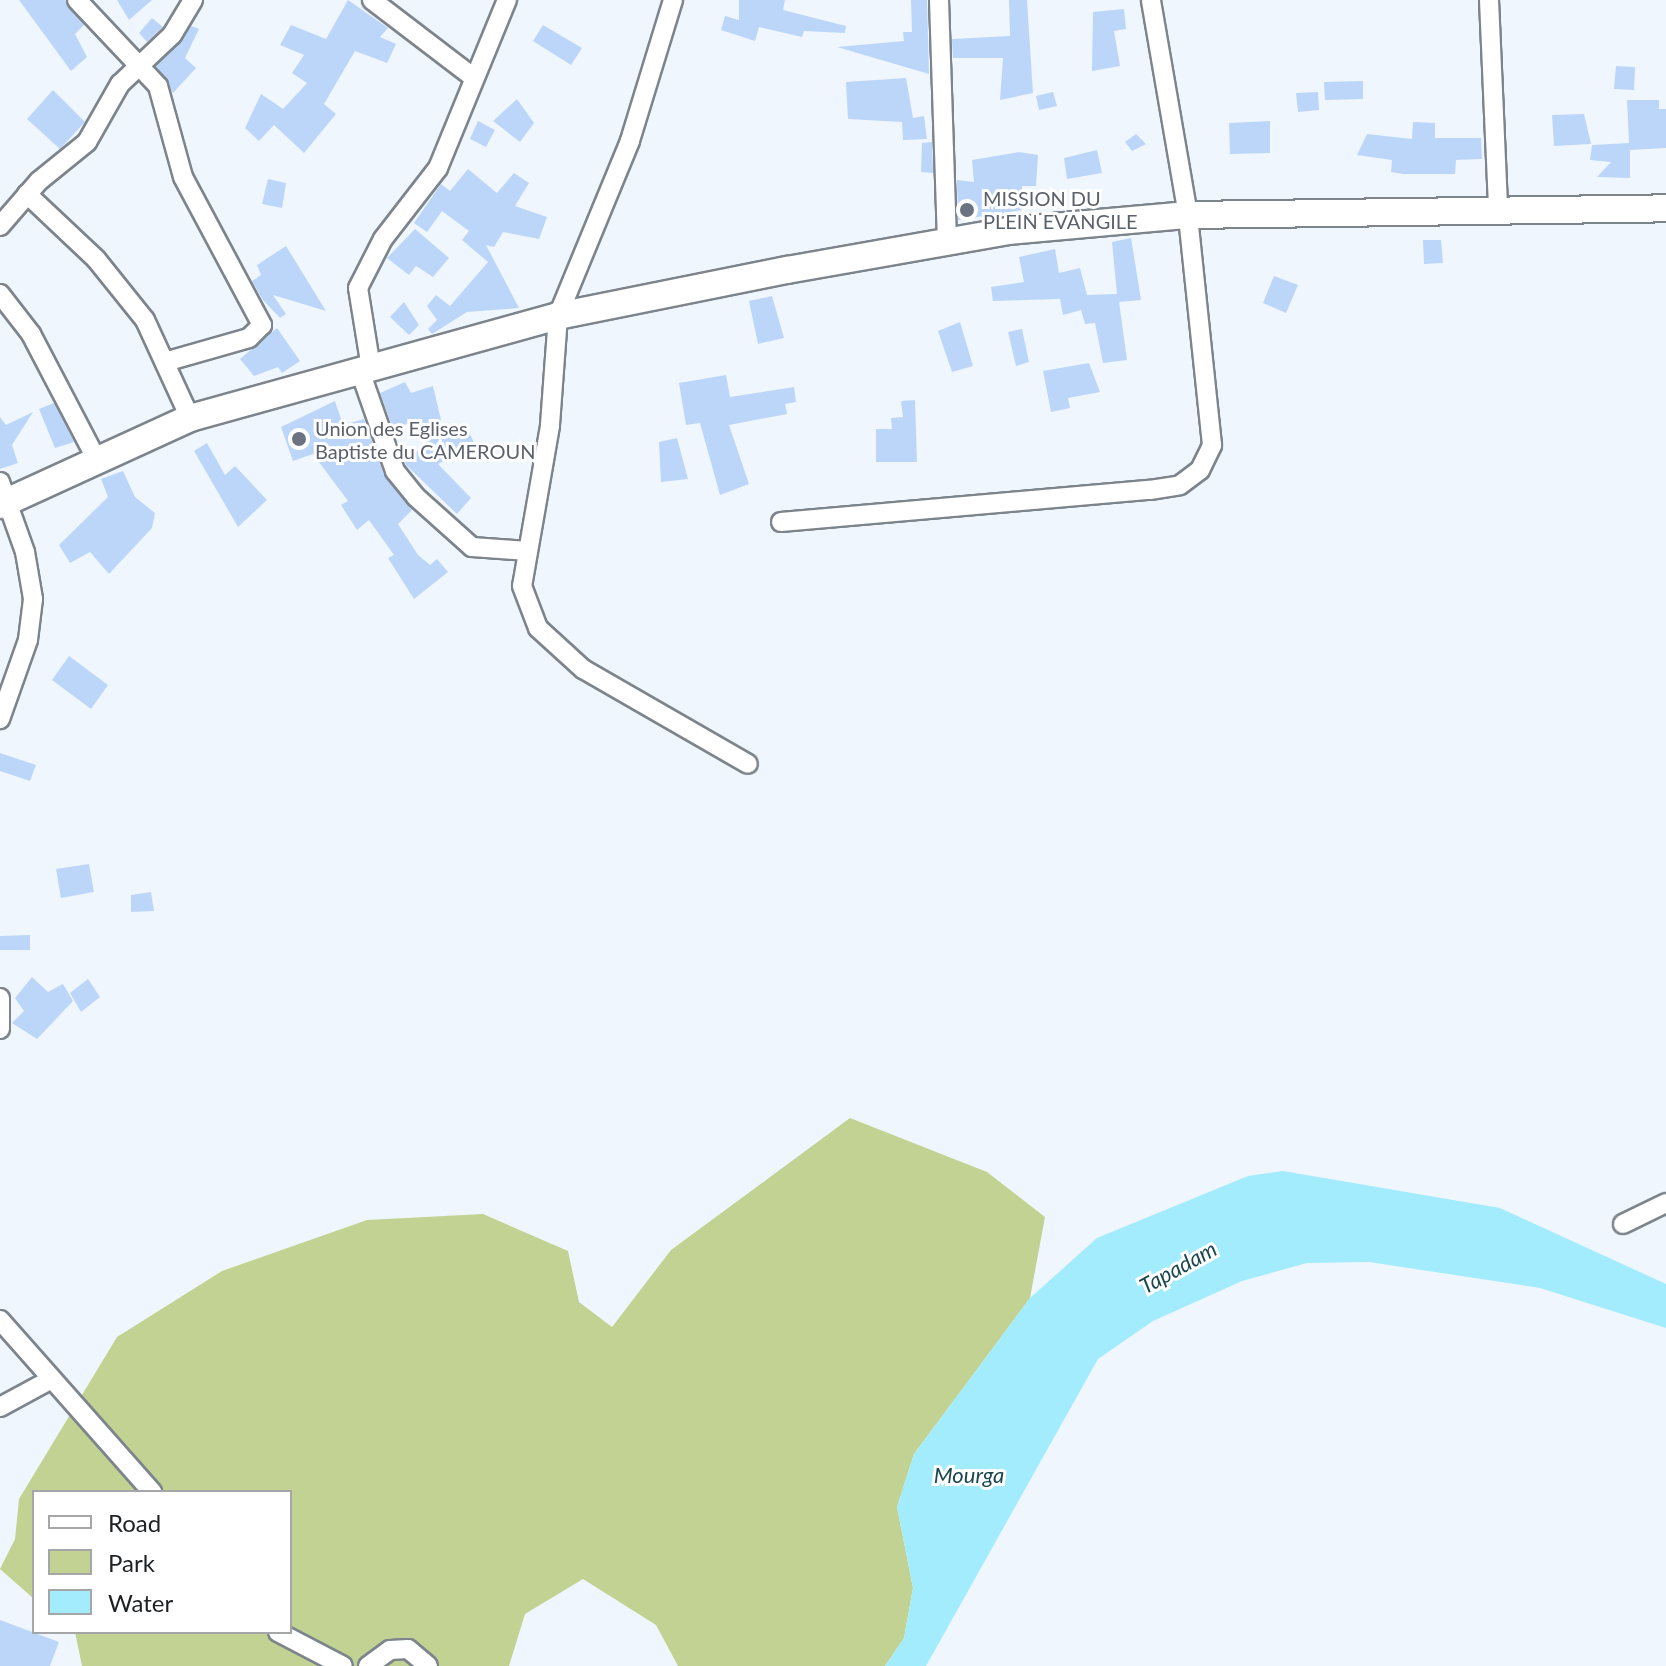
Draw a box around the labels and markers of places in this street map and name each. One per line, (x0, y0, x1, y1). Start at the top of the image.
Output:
place label: MISSION DU PLEIN EVANGILE (983, 186, 1138, 233)
marker: MISSION DU PLEIN EVANGILE (958, 201, 976, 219)
place label: Union des Eglises Baptiste du CAMEROUN (315, 416, 535, 463)
marker: Union des Eglises Baptiste du CAMEROUN (290, 430, 308, 448)

